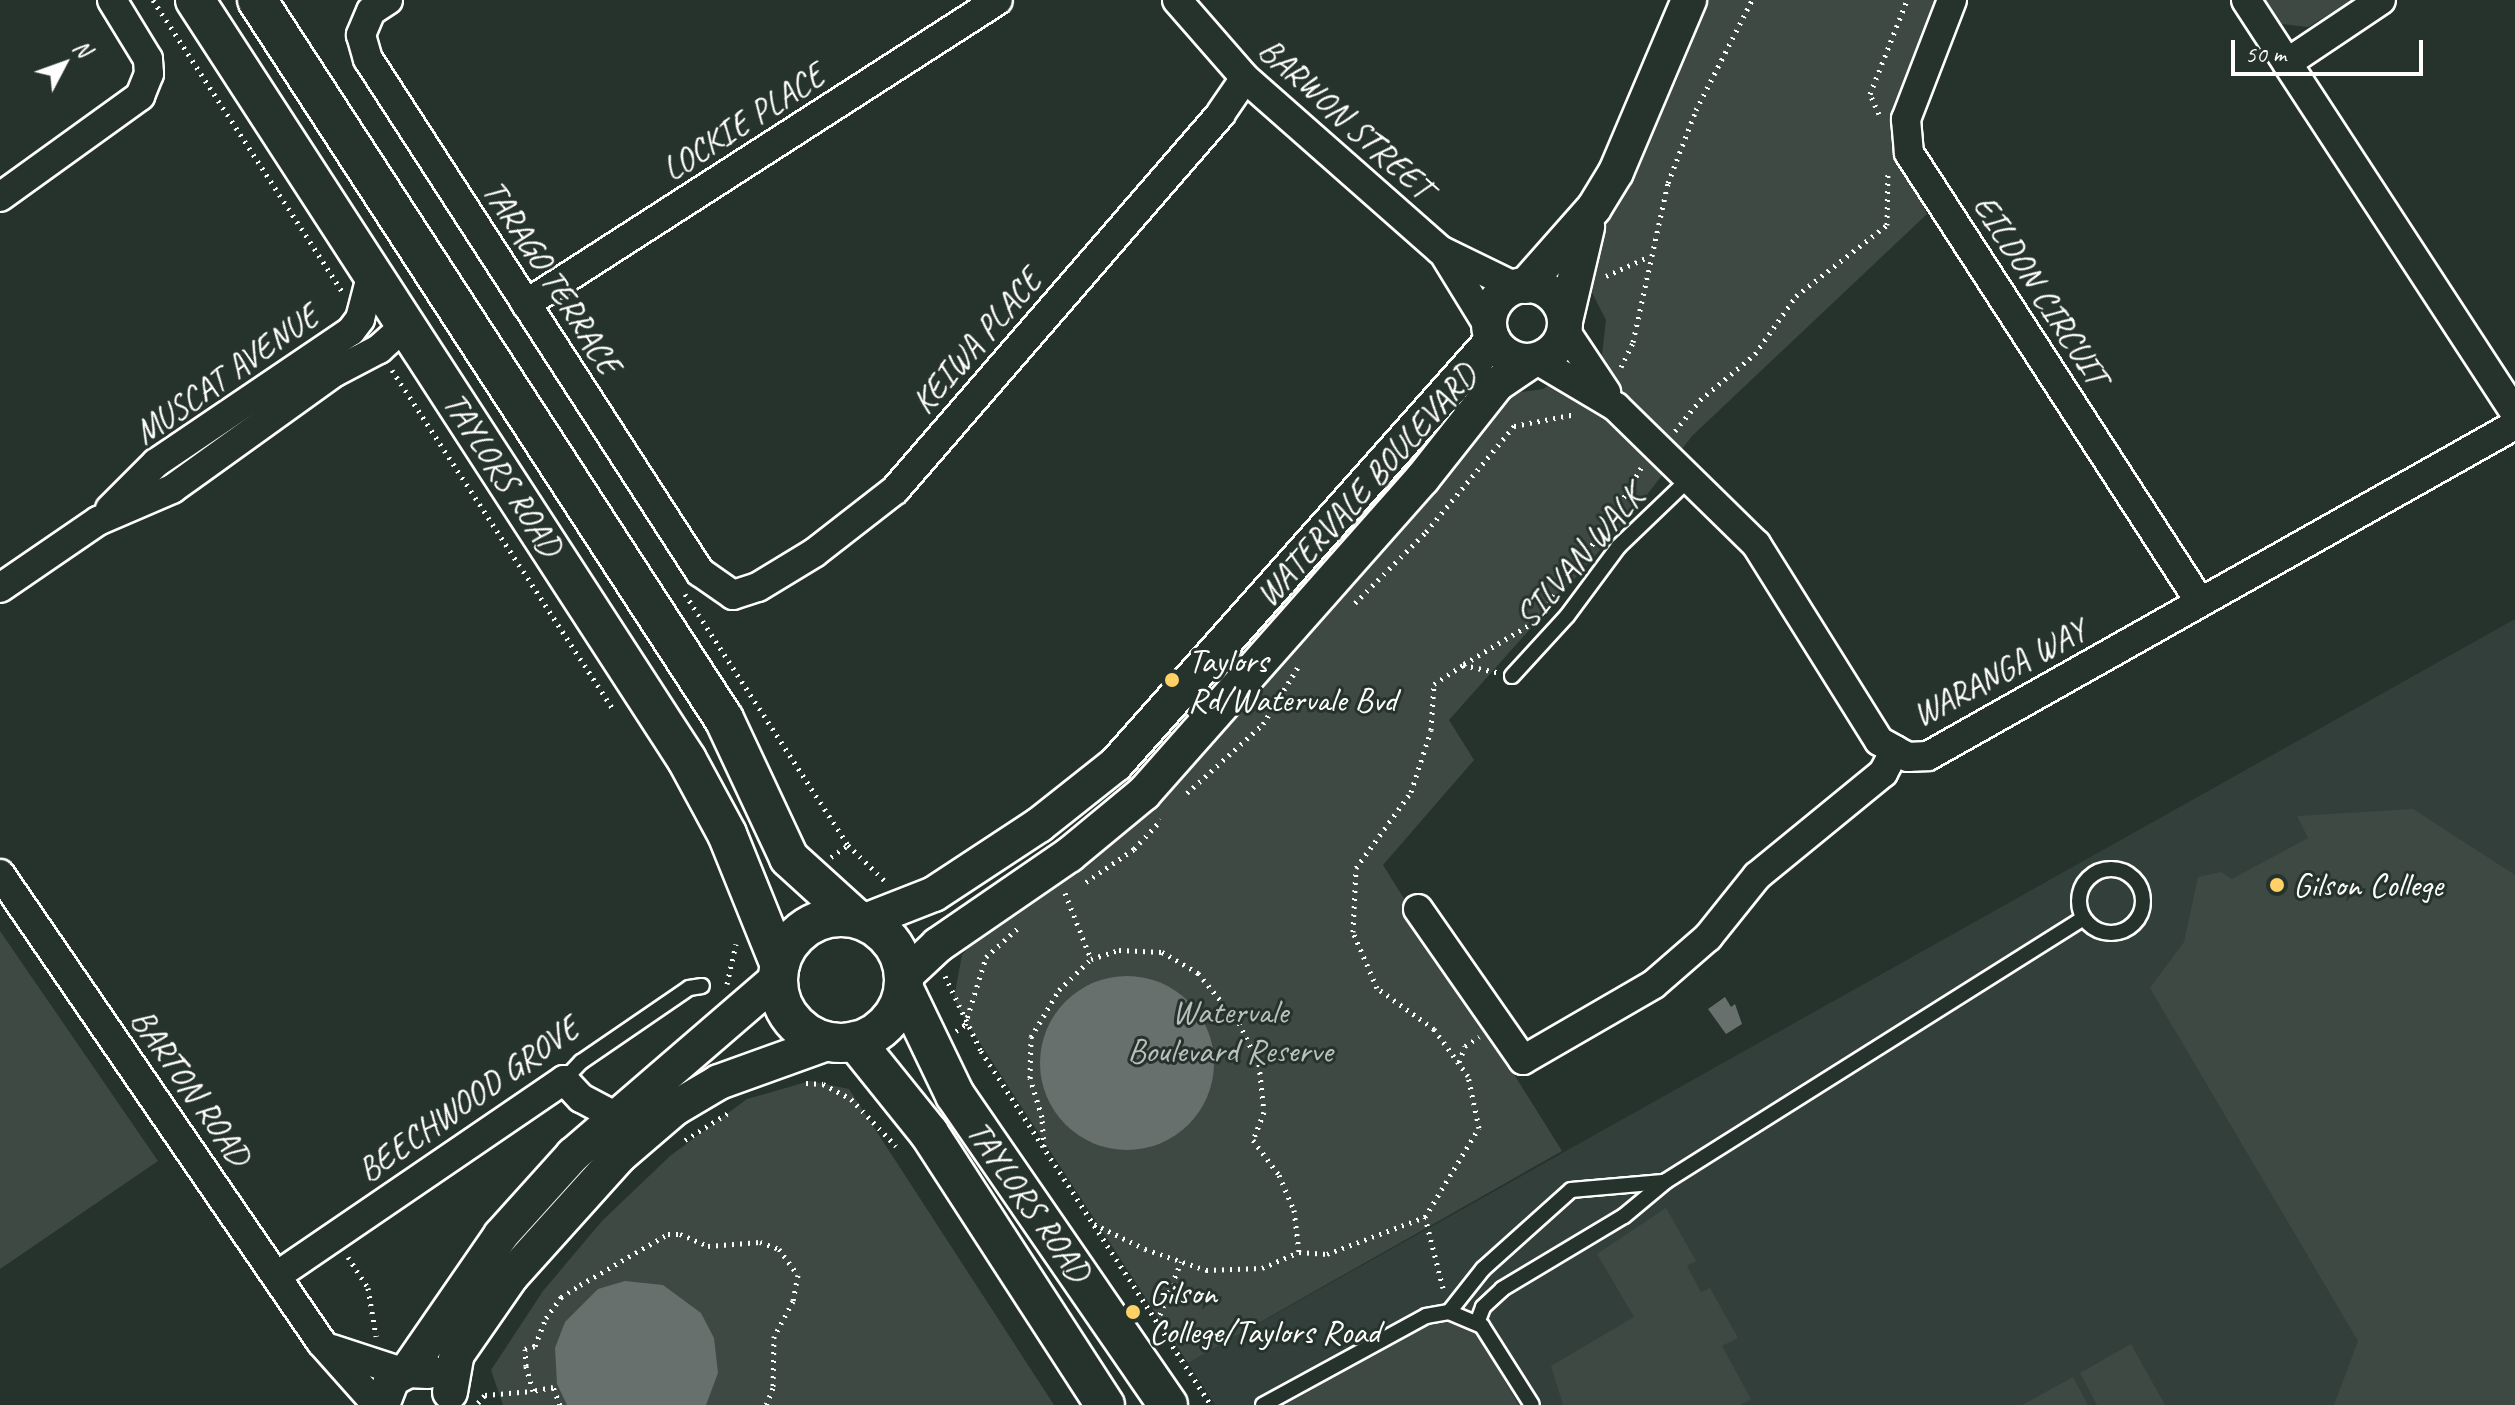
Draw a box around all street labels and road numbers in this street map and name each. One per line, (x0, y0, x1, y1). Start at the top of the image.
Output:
street label: BARWON STREET (1251, 29, 1441, 207)
street label: LOCKIE PLACE (654, 55, 832, 189)
street label: TARAGO TERRACE (474, 172, 630, 382)
street label: EILDON CIRCUIT (1964, 187, 2118, 393)
street label: KEIWA PLACE (902, 260, 1050, 422)
street label: MUSCAT AVENUE (126, 295, 326, 453)
street label: WATERVALE BOULEVARD (1246, 355, 1486, 615)
street label: TAYLORS ROAD (434, 383, 572, 565)
street label: SILVAN WALK (1506, 476, 1652, 636)
street label: WARANGA WAY (1905, 609, 2093, 735)
street label: BARTON ROAD (122, 1000, 260, 1174)
street label: BEECHWOOD GROVE (350, 1008, 586, 1190)
street label: TAYLORS ROAD (958, 1112, 1100, 1290)

